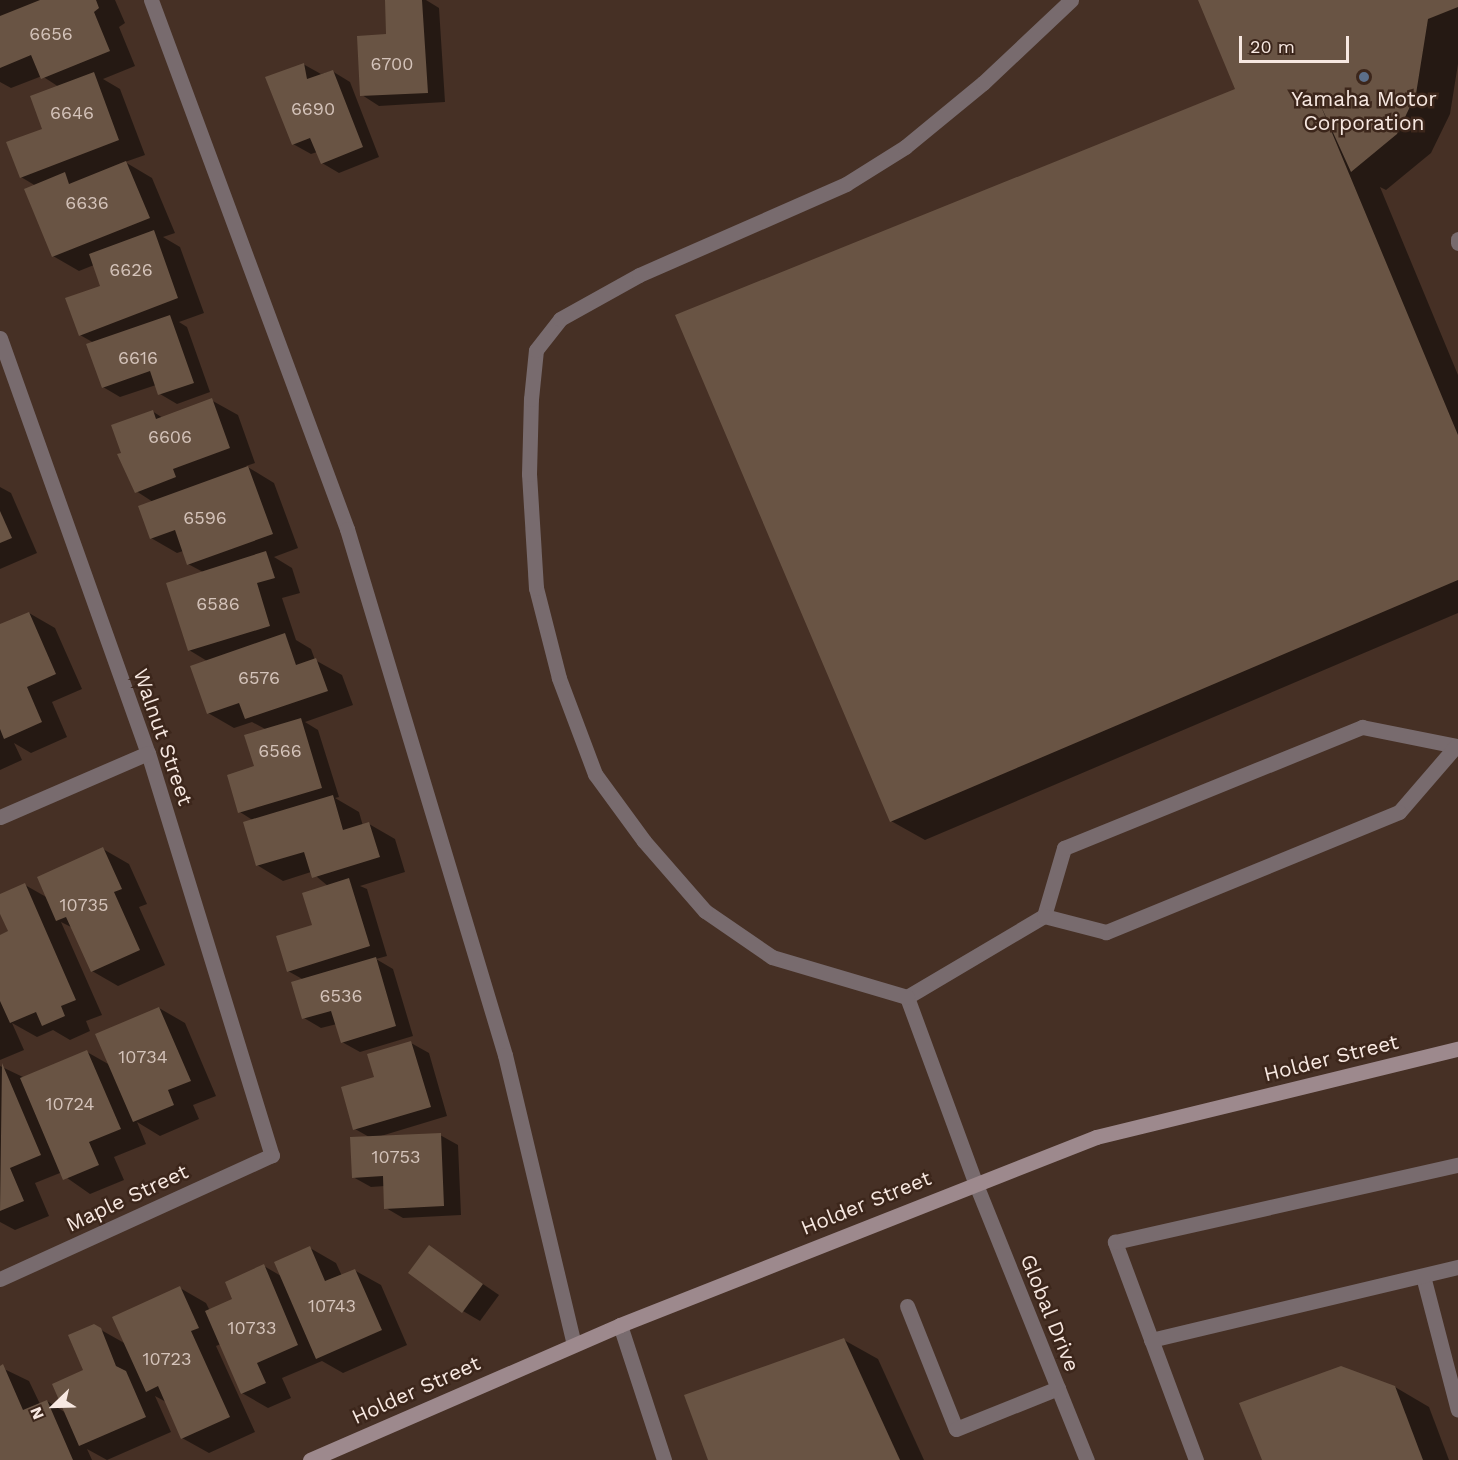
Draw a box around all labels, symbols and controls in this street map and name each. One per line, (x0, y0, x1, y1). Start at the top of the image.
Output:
house number: 6656 (29, 23, 73, 45)
scale bar (1242, 24, 1352, 62)
text: 20 m (1250, 36, 1295, 57)
house number: 6700 (371, 53, 413, 75)
marker: Yamaha Motor Corporation (1357, 70, 1371, 84)
place label: Yamaha Motor Corporation (1291, 86, 1437, 136)
house number: 6690 (291, 98, 335, 120)
house number: 6646 (50, 102, 94, 124)
house number: 6636 (65, 192, 109, 214)
house number: 6626 (109, 259, 153, 281)
house number: 6616 (118, 347, 158, 369)
house number: 6606 (148, 426, 192, 448)
house number: 6596 (183, 507, 227, 529)
house number: 6586 (196, 593, 240, 615)
street label: Walnut Street (128, 665, 198, 809)
house number: 6576 (238, 667, 280, 689)
house number: 6566 (258, 740, 302, 762)
house number: 10735 (60, 894, 108, 916)
house number: 6536 (320, 985, 362, 1007)
street label: Holder Street (1261, 1029, 1401, 1087)
house number: 10734 (118, 1046, 168, 1068)
house number: 10724 (46, 1093, 94, 1115)
house number: 10753 (372, 1146, 420, 1168)
street label: Maple Street (62, 1159, 192, 1237)
street label: Holder Street (797, 1165, 935, 1241)
street label: Global Drive (1015, 1250, 1085, 1376)
house number: 10743 (308, 1295, 356, 1317)
house number: 10733 (228, 1317, 276, 1339)
house number: 10723 (143, 1348, 191, 1370)
street label: Holder Street (348, 1350, 484, 1430)
north arrow (24, 1376, 84, 1436)
text: N (26, 1404, 48, 1422)

